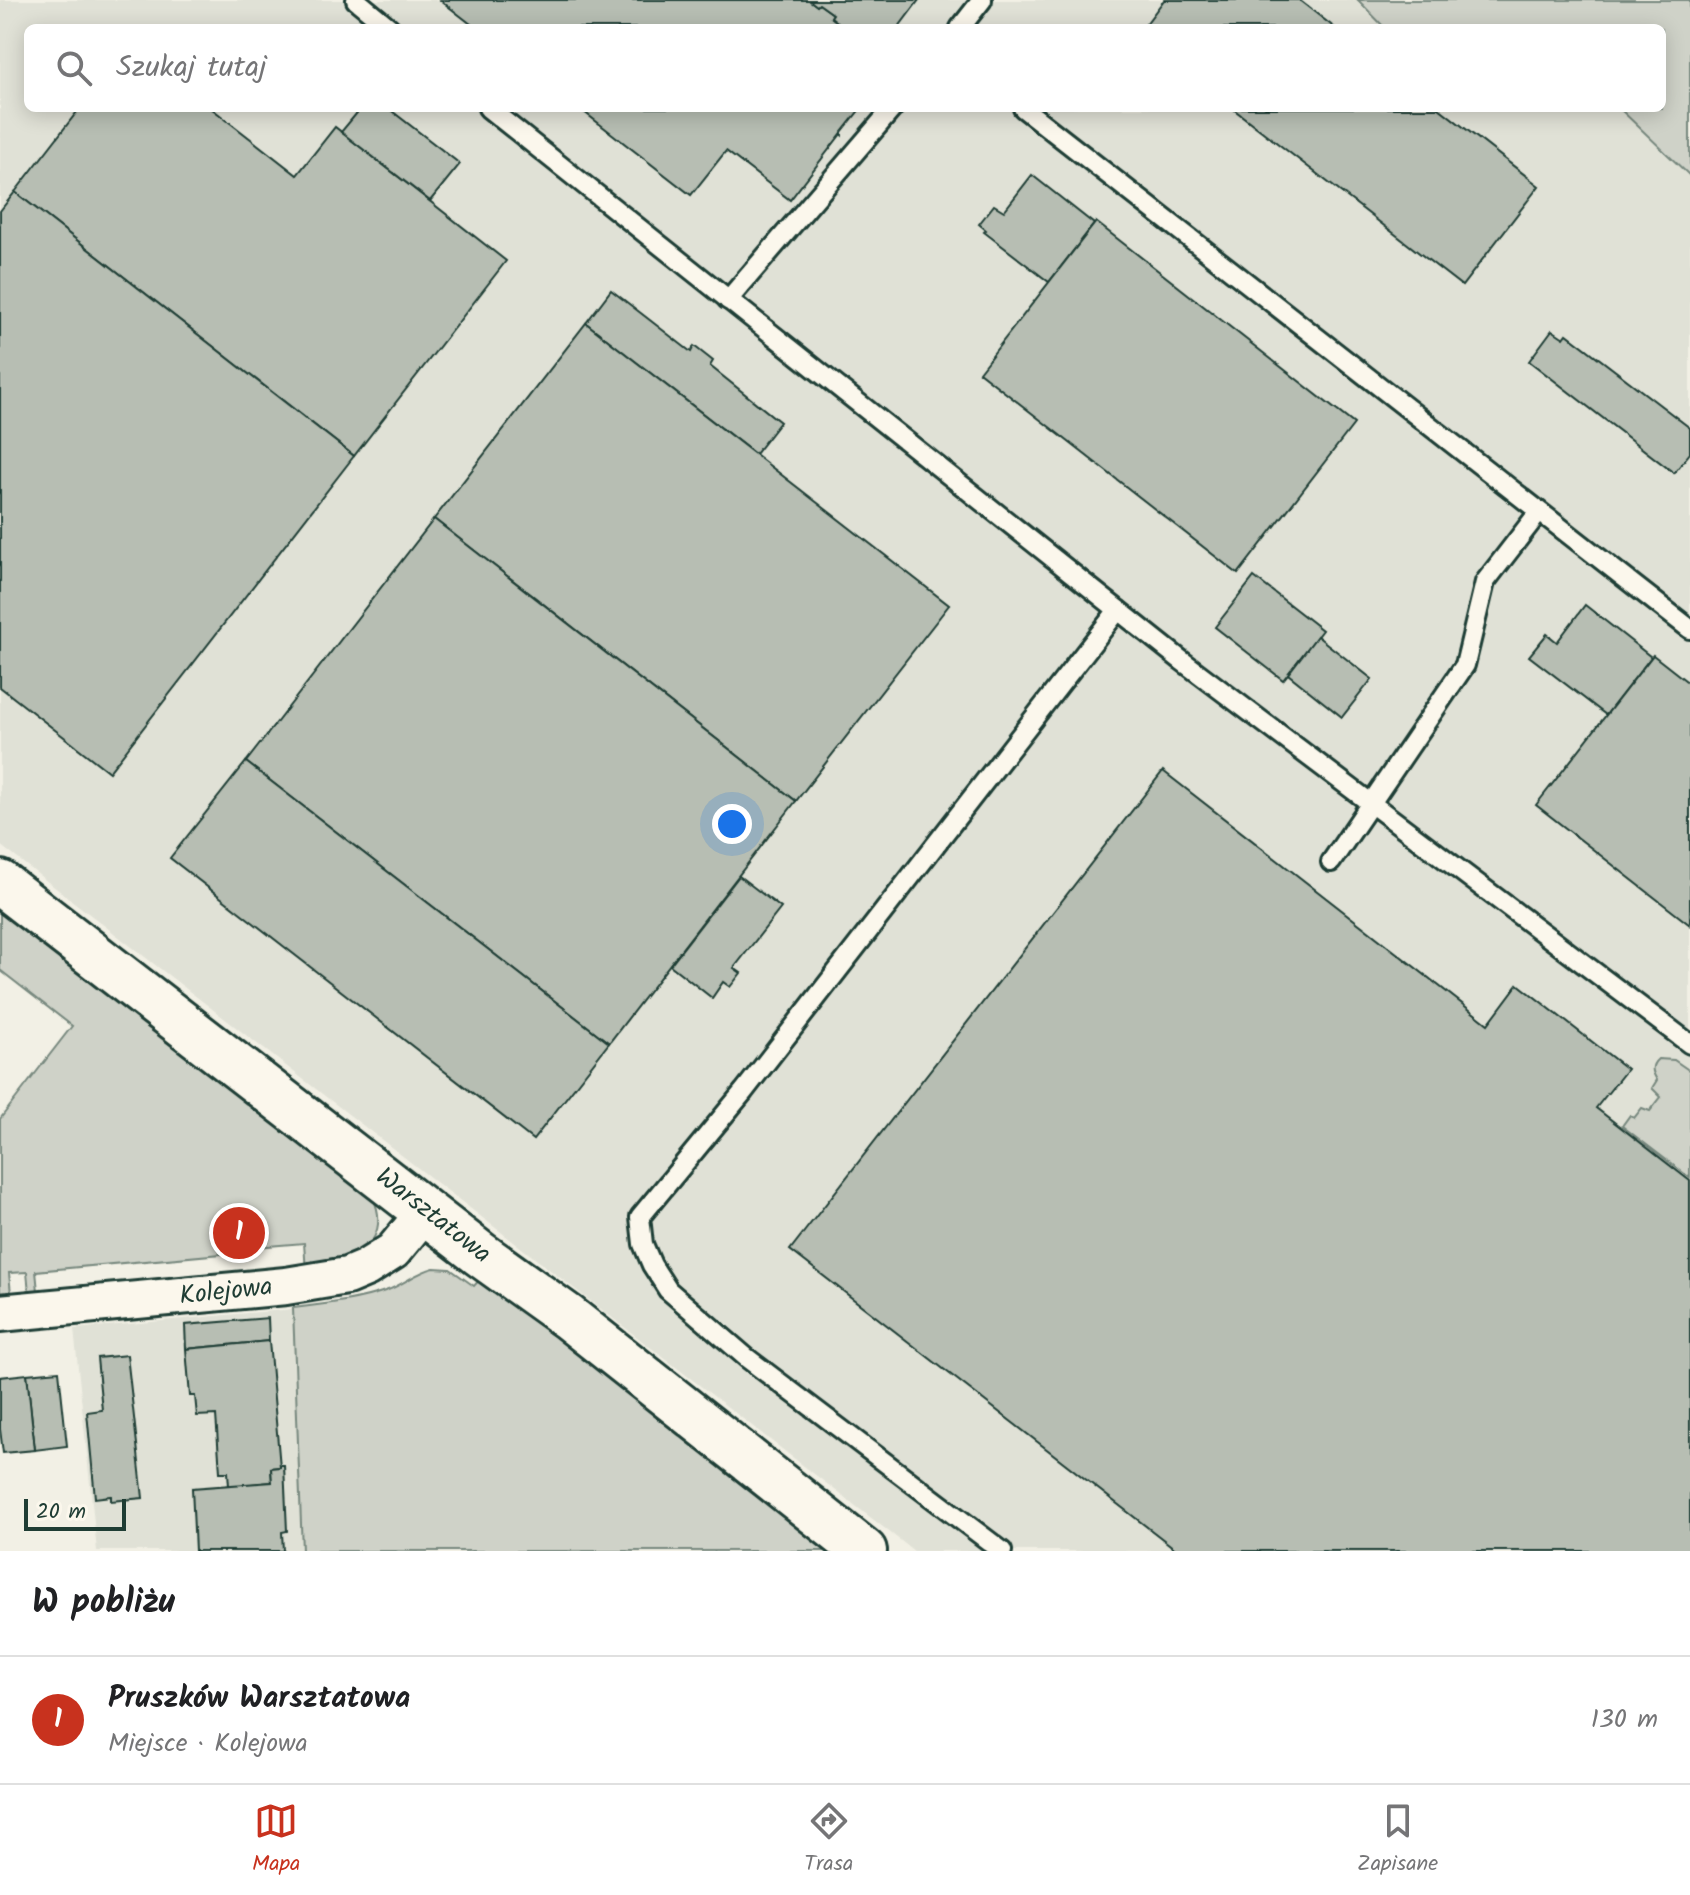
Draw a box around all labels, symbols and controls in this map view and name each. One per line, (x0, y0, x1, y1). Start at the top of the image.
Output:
search box (24, 24, 1666, 112)
text: Szukaj tutaj (116, 44, 267, 92)
icon: search (52, 46, 96, 90)
your location (712, 804, 752, 844)
street label: Warsztatowa (366, 1157, 500, 1275)
pin: 1 (213, 1203, 265, 1263)
street label: Kolejowa (177, 1266, 275, 1318)
scale bar (24, 1495, 126, 1531)
text: 20 m (36, 1495, 86, 1530)
text: W pobliżu (32, 1576, 175, 1630)
text: Pruszków Warsztatowa (108, 1675, 410, 1723)
text: 1 (54, 1699, 62, 1741)
text: 130 m (1591, 1699, 1658, 1741)
text: Miejsce · Kolejowa (108, 1723, 308, 1765)
tab: Mapa (252, 1799, 300, 1882)
tab: Trasa (804, 1799, 853, 1882)
tab: Zapisane (1357, 1799, 1438, 1882)

